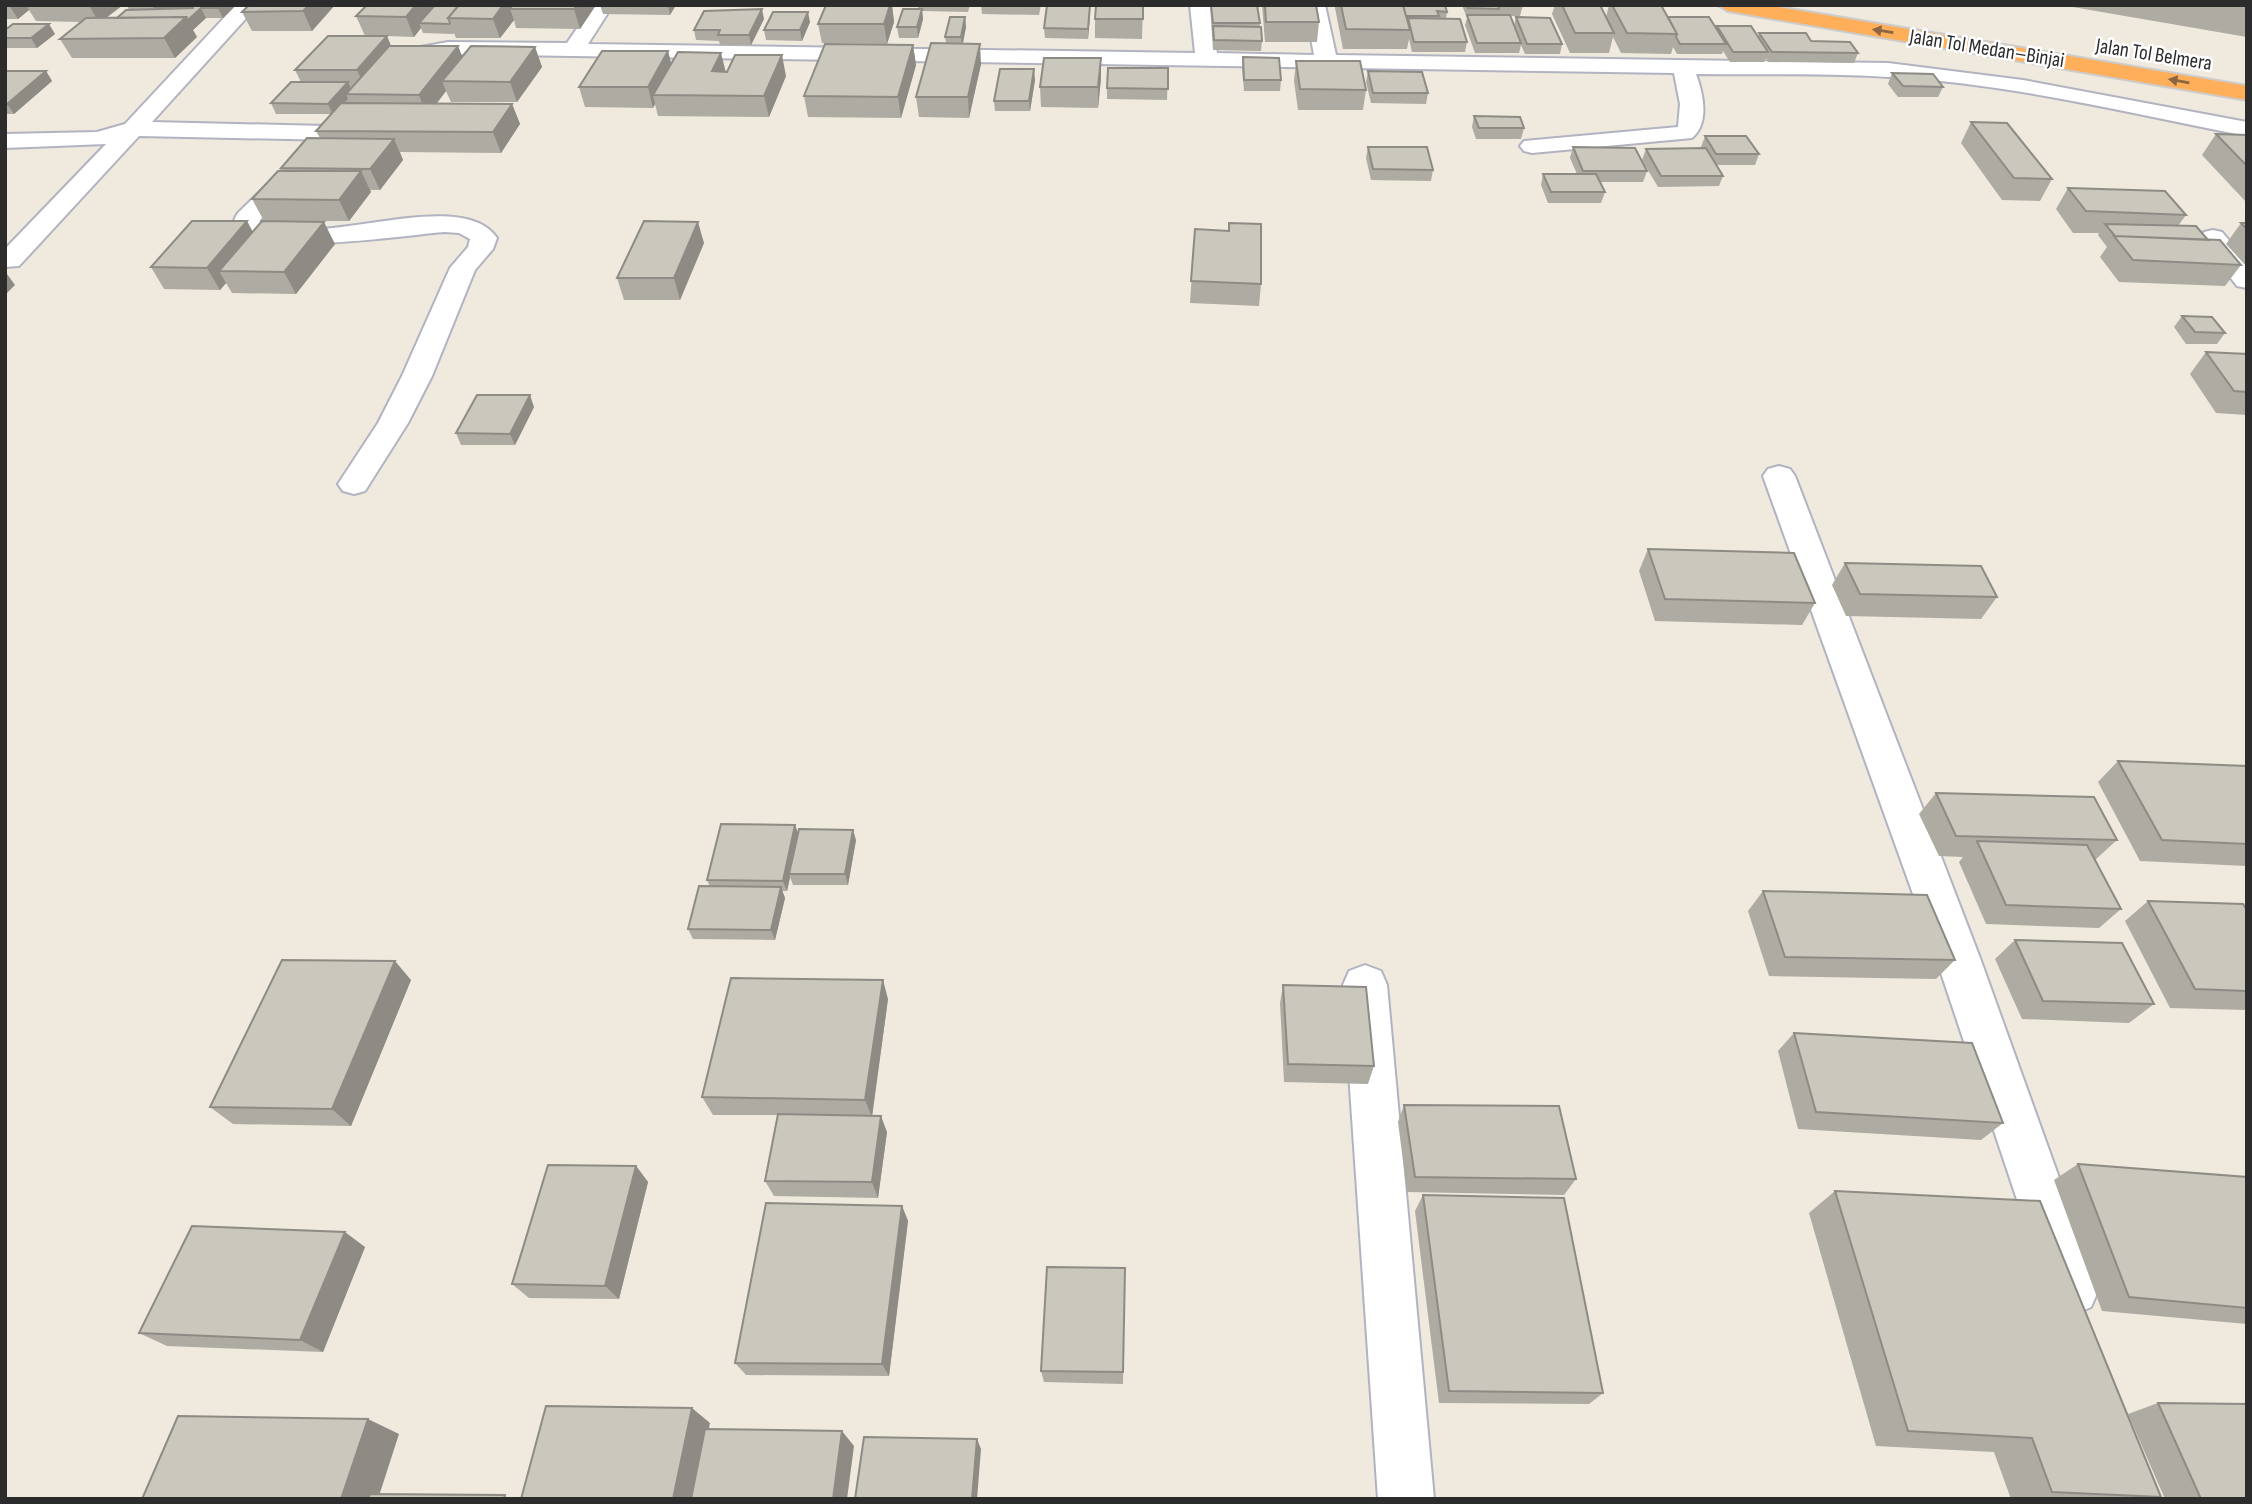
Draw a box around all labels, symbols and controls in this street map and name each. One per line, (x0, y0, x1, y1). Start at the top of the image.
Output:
street label: Jalan Tol Medan–Binjai (1907, 24, 2066, 73)
one-way arrow (1872, 25, 1894, 36)
street label: Jalan Tol Belmera (2093, 33, 2214, 76)
one-way arrow (2168, 75, 2190, 86)

